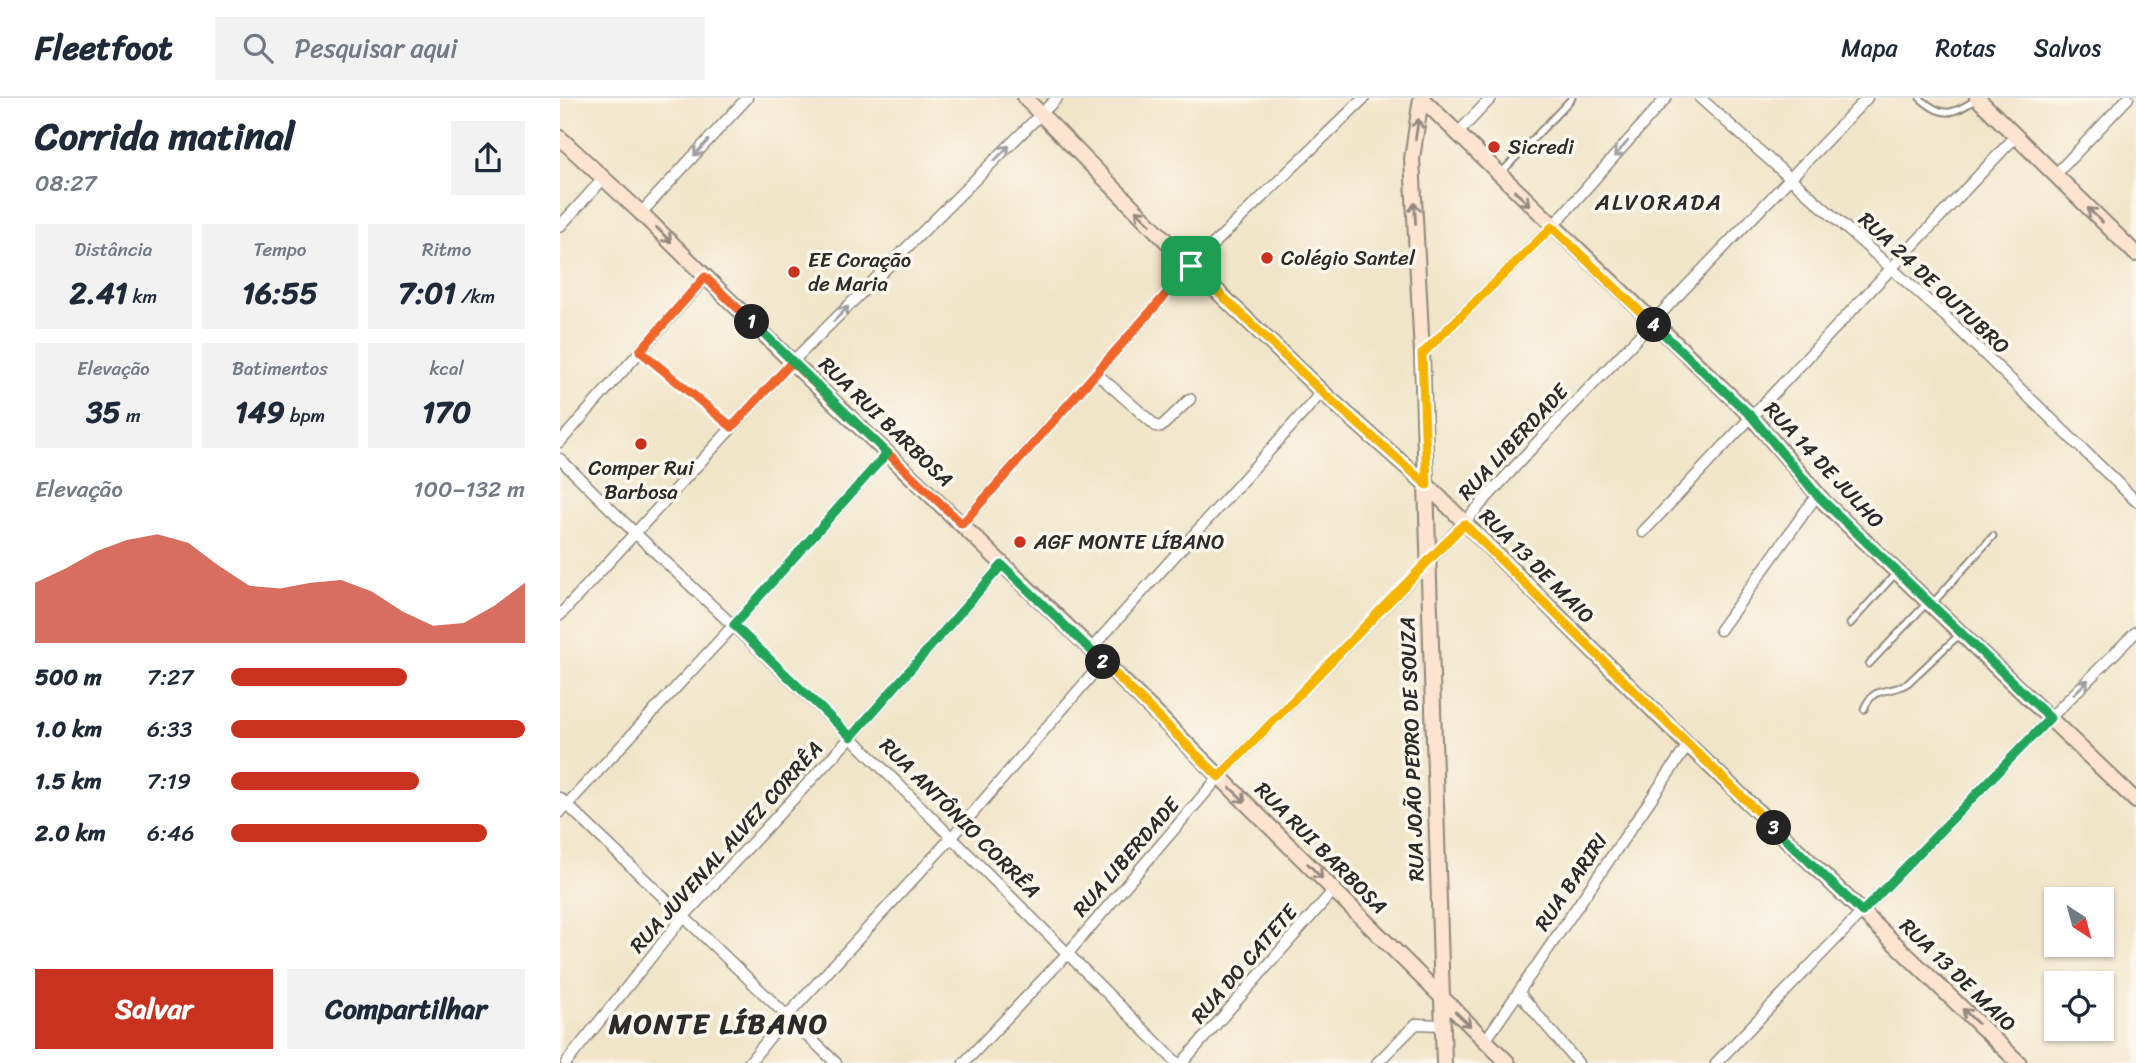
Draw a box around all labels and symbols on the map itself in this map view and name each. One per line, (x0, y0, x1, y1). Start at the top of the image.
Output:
one-way arrow (1410, 118, 1423, 141)
place label: Sicredi (1508, 128, 1575, 166)
one-way arrow (692, 139, 709, 156)
marker: Sicredi (1486, 139, 1502, 155)
one-way arrow (1612, 140, 1629, 157)
one-way arrow (993, 145, 1010, 162)
district label: ALVORADA (1594, 182, 1723, 223)
one-way arrow (1514, 189, 1531, 206)
one-way arrow (1408, 201, 1421, 224)
street label: RUA 24 DE OUTUBRO (1849, 202, 2019, 364)
one-way arrow (2087, 206, 2104, 223)
one-way arrow (1135, 209, 1152, 226)
one-way arrow (655, 226, 672, 243)
pin (1161, 236, 1221, 296)
place label: Colégio Santel (1281, 239, 1416, 277)
place label: EE Coração de Maria (808, 241, 911, 303)
marker: Colégio Santel (1259, 250, 1275, 266)
marker: EE Coração de Maria (786, 264, 802, 280)
pin: 1 (734, 304, 770, 340)
one-way arrow (832, 305, 849, 322)
pin: 4 (1636, 308, 1672, 342)
street label: RUA RUI BARBOSA (809, 347, 963, 497)
street label: RUA LIBERDADE (1448, 374, 1579, 510)
street label: RUA 14 DE JULHO (1754, 392, 1894, 538)
marker: Comper Rui Barbosa (633, 436, 649, 452)
place label: Comper Rui Barbosa (588, 449, 695, 511)
street label: RUA 13 DE MAIO (1470, 499, 1604, 633)
place label: AGF MONTE LÍBANO (1033, 523, 1225, 561)
marker: AGF MONTE LÍBANO (1012, 534, 1028, 550)
street label: RUA JOÃO PEDRO DE SOUZA (1388, 616, 1436, 882)
pin: 2 (1086, 644, 1120, 680)
one-way arrow (2072, 679, 2089, 696)
street label: RUA ANTÔNIO CORRÊA (870, 728, 1050, 908)
street label: RUA JUVENAL ALVEZ CORRÊA (620, 732, 832, 962)
street label: RUA RUI BARBOSA (1245, 772, 1397, 924)
one-way arrow (1229, 786, 1246, 803)
street label: RUA LIBERDADE (1063, 787, 1190, 926)
pin: 3 (1756, 810, 1792, 846)
street label: RUA BARIRI (1524, 825, 1618, 939)
one-way arrow (1306, 862, 1323, 879)
north arrow (2044, 887, 2114, 957)
street label: RUA DO CATETE (1181, 894, 1308, 1033)
street label: RUA 13 DE MAIO (1890, 908, 2026, 1042)
district label: MONTE LÍBANO (608, 999, 829, 1048)
one-way arrow (1961, 1007, 1978, 1024)
one-way arrow (1454, 1011, 1471, 1028)

